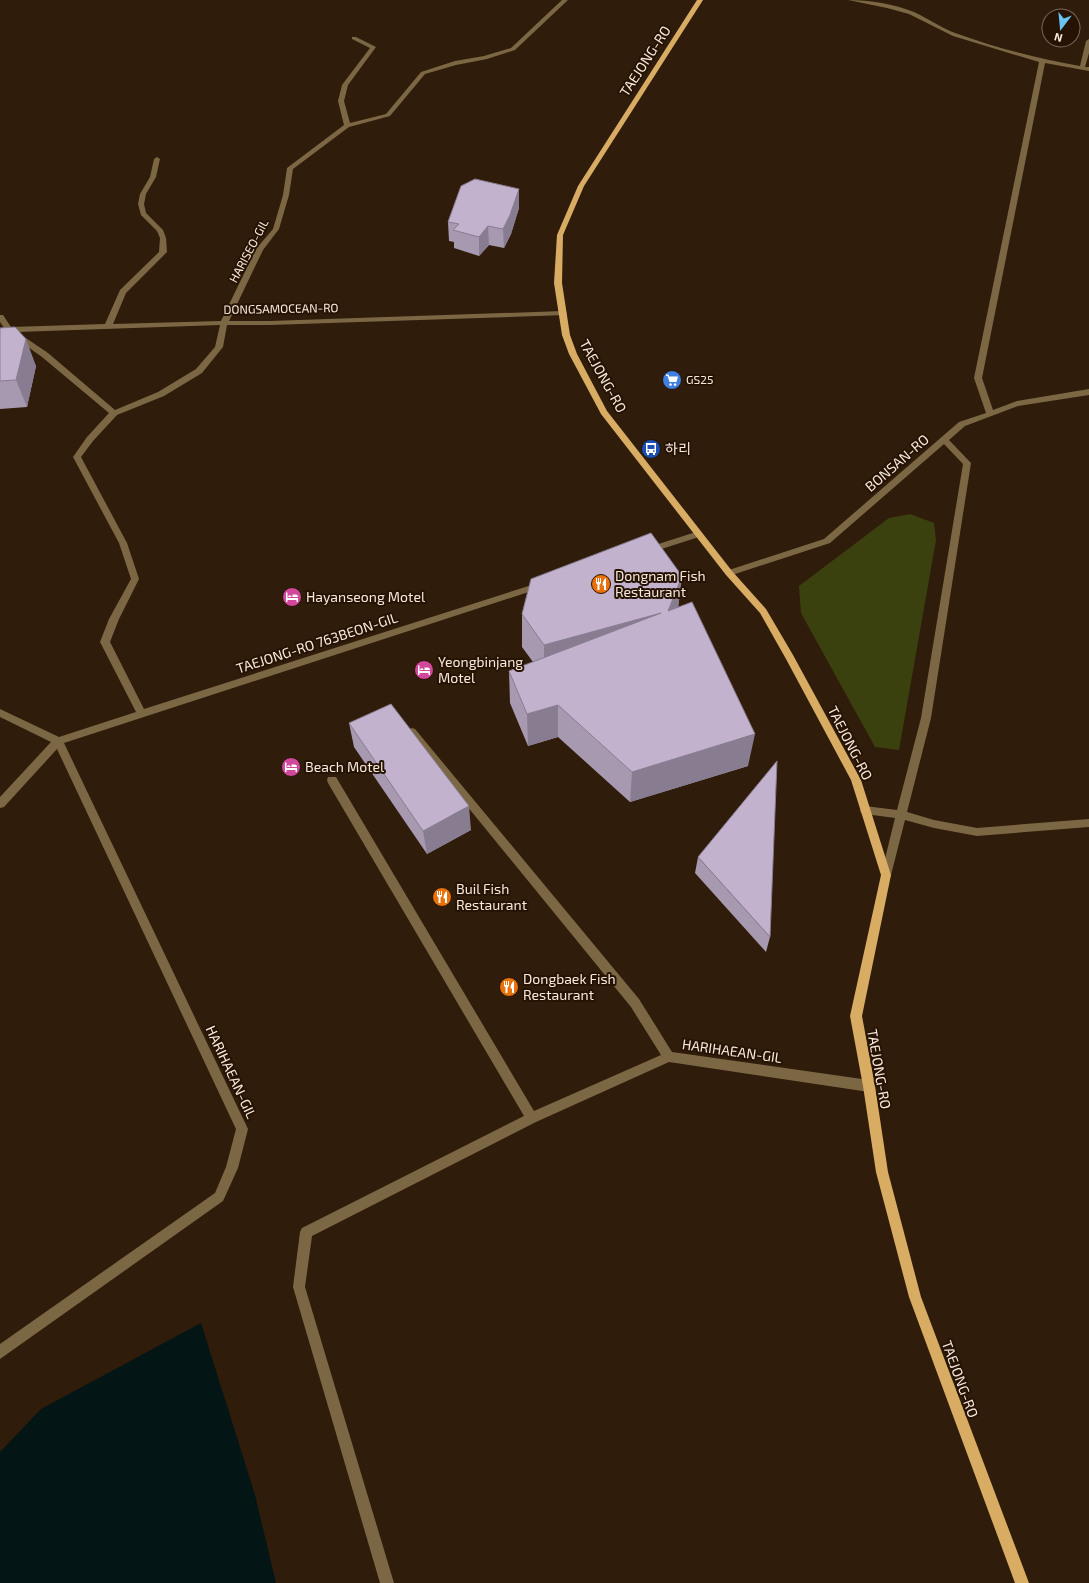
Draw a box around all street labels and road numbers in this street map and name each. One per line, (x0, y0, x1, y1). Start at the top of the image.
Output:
street label: TAEJONG-RO (615, 22, 674, 99)
street label: HARISEO-GIL (226, 216, 271, 285)
street label: DONGSAMOCEAN-RO (223, 300, 339, 316)
street label: TAEJONG-RO (576, 336, 630, 415)
street label: BONSAN-RO (861, 430, 932, 495)
street label: TAEJONG-RO 763BEON-GIL (234, 608, 400, 677)
street label: TAEJONG-RO (825, 703, 876, 783)
street label: HARIHAEAN-GIL (202, 1023, 260, 1121)
street label: TAEJONG-RO (864, 1028, 895, 1110)
street label: HARIHAEAN-GIL (681, 1035, 783, 1066)
street label: TAEJONG-RO (939, 1338, 982, 1420)

